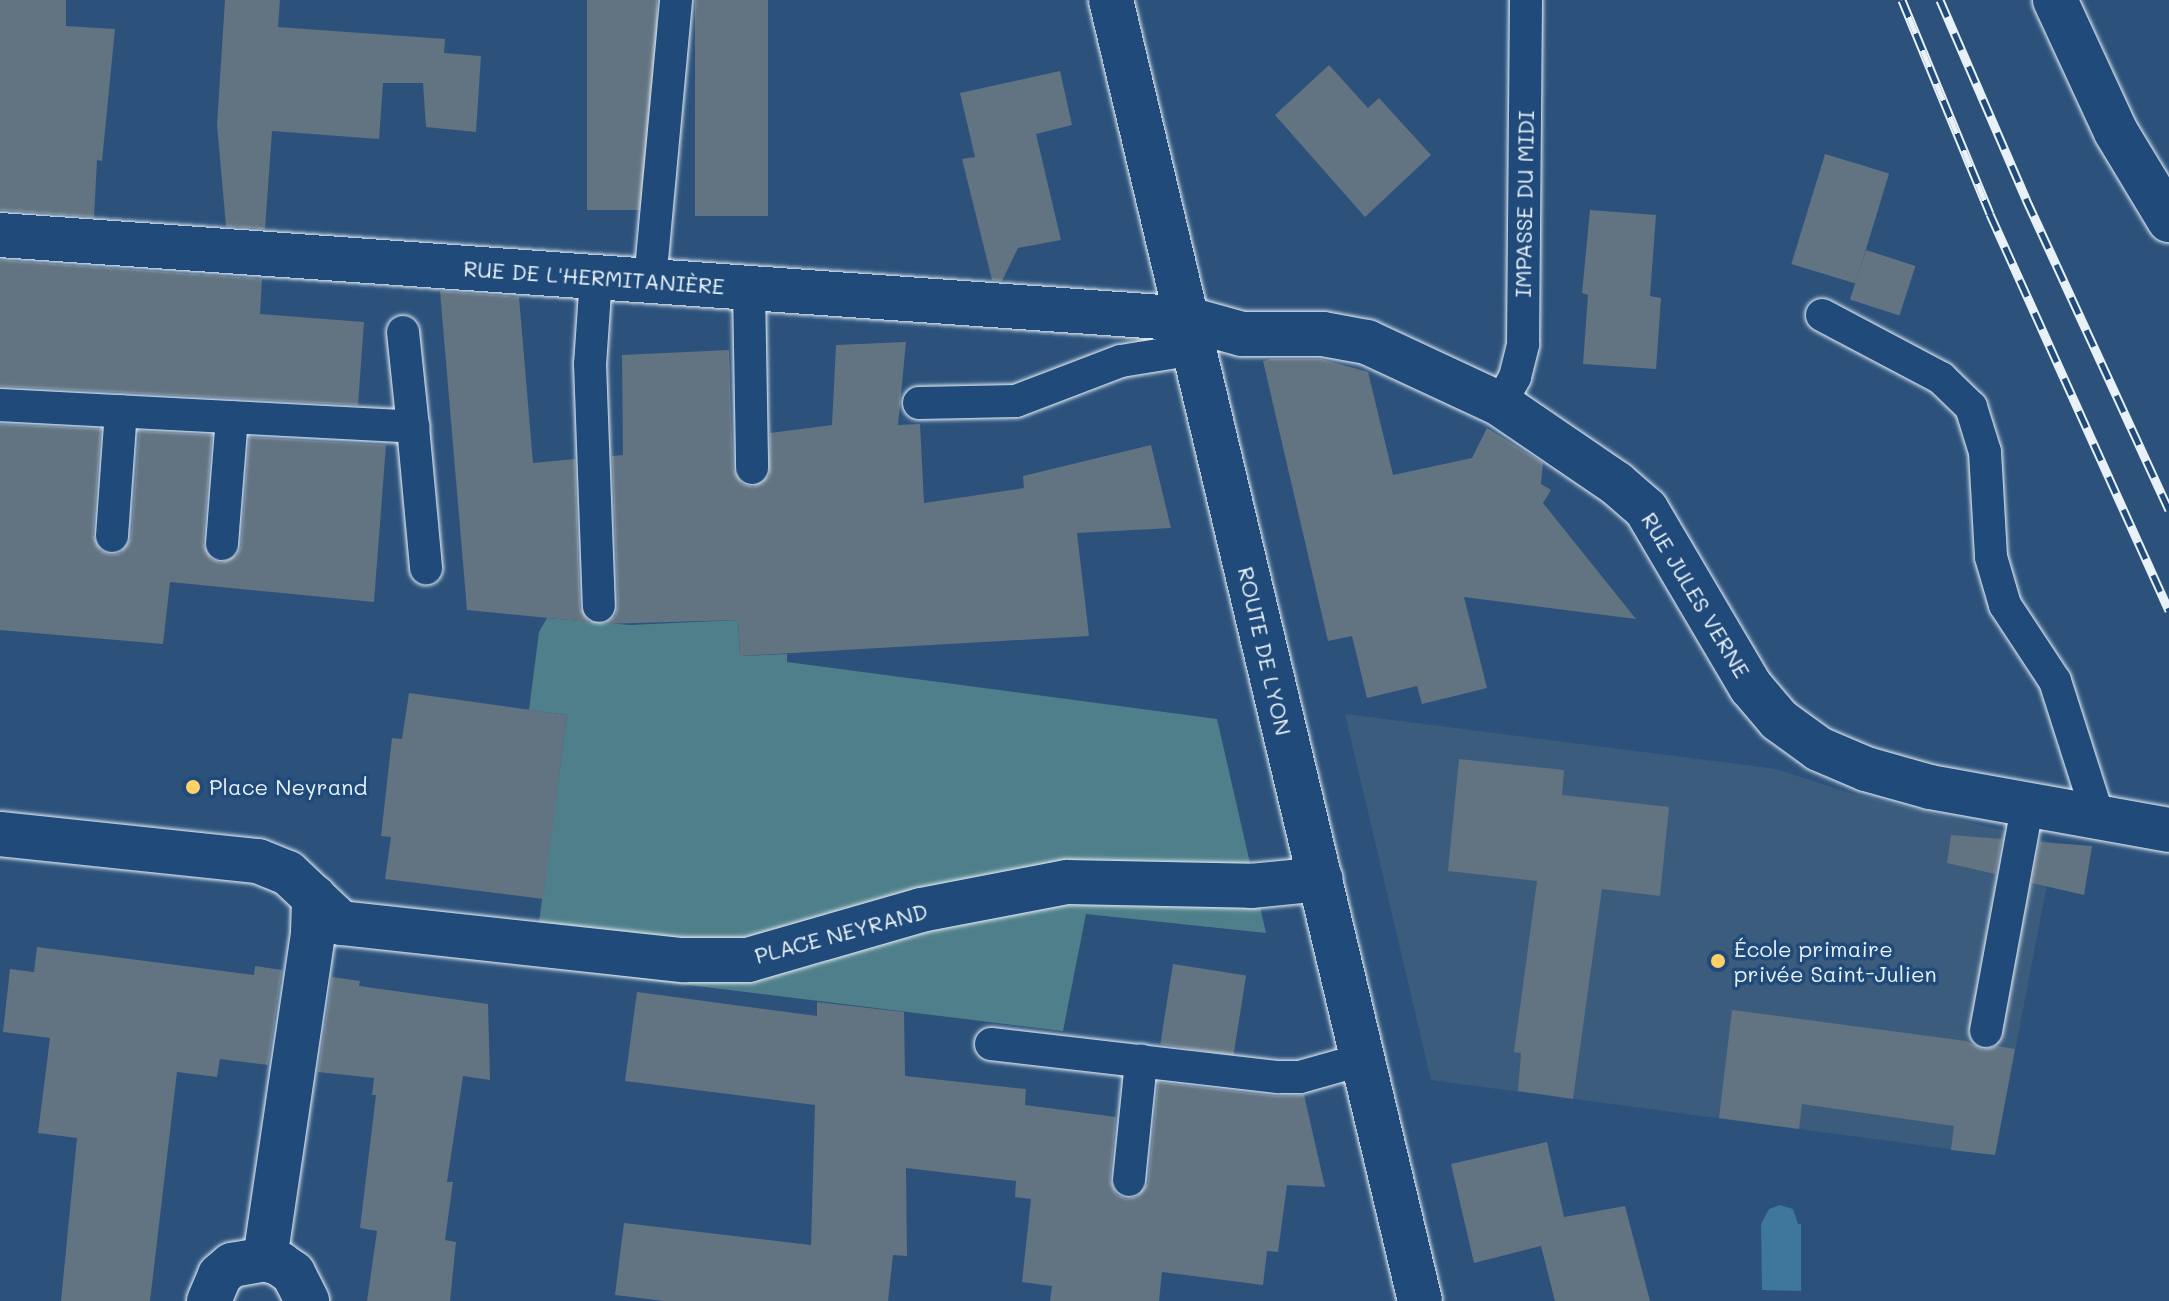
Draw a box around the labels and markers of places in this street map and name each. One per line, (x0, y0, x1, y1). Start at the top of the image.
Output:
place label: Place Neyrand (209, 774, 367, 800)
marker: Place Neyrand (184, 778, 202, 796)
place label: École primaire privée Saint-Julien (1734, 935, 1937, 986)
marker: École primaire privée Saint-Julien (1709, 952, 1727, 970)

